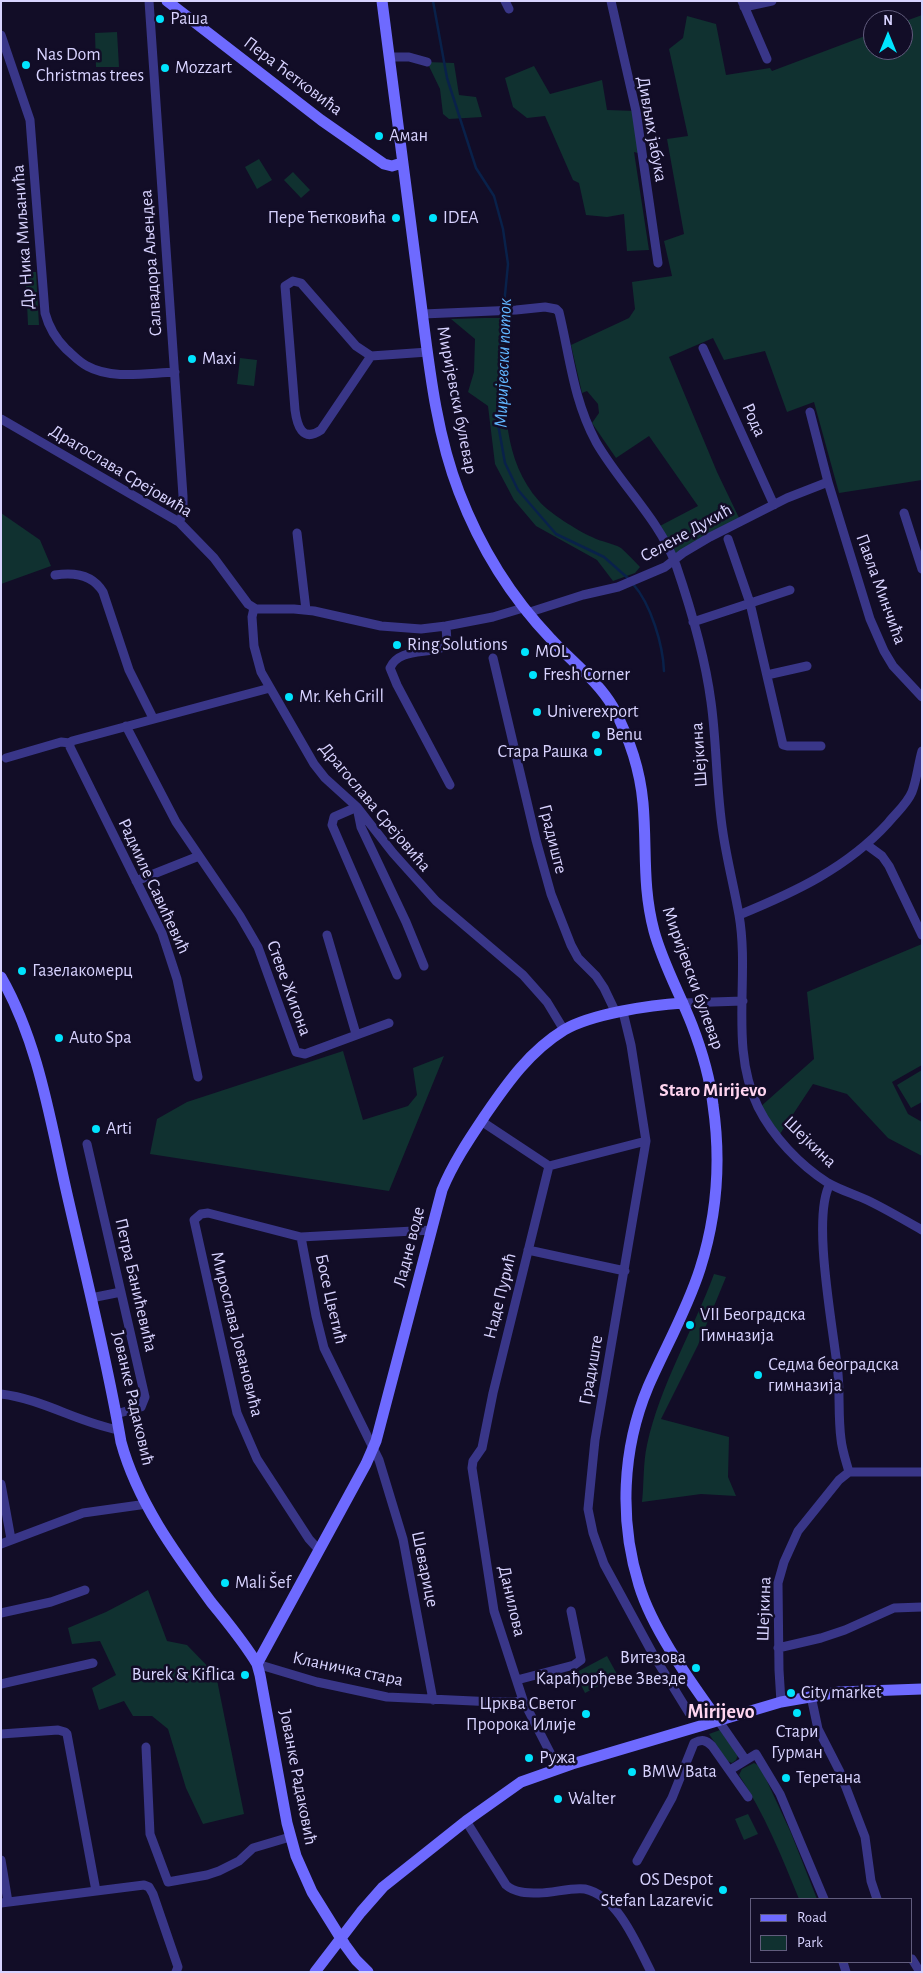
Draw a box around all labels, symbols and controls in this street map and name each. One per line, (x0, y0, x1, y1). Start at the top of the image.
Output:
place label: Раша (170, 8, 208, 30)
north arrow (863, 10, 913, 60)
marker: Раша (154, 13, 166, 25)
text: N (883, 14, 893, 28)
street label: Пера Ћетковића (239, 32, 347, 120)
place label: Nas Dom Christmas trees (36, 44, 144, 86)
place label: Mozzart (175, 57, 232, 79)
marker: Nas Dom Christmas trees (20, 59, 32, 71)
marker: Mozzart (159, 62, 171, 74)
street label: Дивљих јабука (632, 75, 672, 183)
place label: Аман (389, 125, 428, 147)
marker: Аман (373, 130, 385, 142)
street label: Др Ника Миљанића (7, 164, 39, 310)
street label: Салвадора Аљендеа (135, 189, 167, 337)
place label: Пере Ћетковића (267, 207, 386, 229)
place label: IDEA (443, 207, 479, 229)
marker: Пере Ћетковића (390, 212, 402, 224)
marker: IDEA (427, 212, 439, 224)
water label: Миријевски поток (489, 298, 517, 428)
street label: Миријевски булевар (432, 324, 482, 476)
place label: Maxi (202, 348, 237, 370)
marker: Maxi (186, 353, 198, 365)
street label: Рода (737, 400, 771, 440)
street label: Драгослава Срејовића (46, 420, 196, 522)
street label: Селене Дукић (636, 499, 736, 567)
street label: Павла Минчића (851, 531, 911, 647)
place label: Ring Solutions (407, 634, 508, 656)
marker: Ring Solutions (391, 639, 403, 651)
place label: MOL (535, 641, 568, 663)
marker: MOL (519, 646, 531, 658)
place label: Fresh Corner (543, 664, 630, 686)
marker: Fresh Corner (527, 669, 539, 681)
place label: Mr. Keh Grill (299, 686, 384, 708)
marker: Mr. Keh Grill (283, 691, 295, 703)
place label: Univerexport (547, 701, 638, 723)
marker: Univerexport (531, 706, 543, 718)
street label: Шејкина (686, 722, 712, 788)
place label: Benu (606, 724, 642, 746)
marker: Benu (590, 729, 602, 741)
street label: Драгослава Срејовића (314, 738, 436, 876)
place label: Стара Рашка (497, 741, 588, 763)
marker: Стара Рашка (592, 746, 604, 758)
street label: Градиште (534, 802, 572, 876)
street label: Радмиле Савићевић (113, 815, 195, 957)
street label: Миријевски булевар (657, 904, 729, 1052)
street label: Стеве Жигона (262, 937, 316, 1039)
place label: Газелакомерц (32, 960, 133, 982)
marker: Газелакомерц (16, 965, 28, 977)
place label: Auto Spa (69, 1027, 131, 1049)
marker: Auto Spa (53, 1032, 65, 1044)
district label: Staro Mirijevo (659, 1079, 767, 1101)
street label: Шејкина (779, 1112, 841, 1172)
place label: Arti (106, 1118, 132, 1140)
marker: Arti (90, 1123, 102, 1135)
street label: Ладне воде (389, 1204, 429, 1290)
street label: Петра Банићевића (110, 1216, 162, 1354)
street label: Мирослава Јовановића (206, 1249, 268, 1419)
street label: Наде Пурић (479, 1251, 521, 1341)
street label: Босе Цветић (310, 1252, 352, 1346)
place label: VII Београдска Гимназија (700, 1304, 806, 1346)
marker: VII Београдска Гимназија (684, 1319, 696, 1331)
street label: Јованке Радаковић (107, 1328, 159, 1468)
street label: Градиште (574, 1333, 608, 1407)
place label: Седма београдска гимназија (768, 1354, 899, 1396)
marker: Седма београдска гимназија (752, 1369, 764, 1381)
street label: Шеварице (406, 1529, 444, 1609)
street label: Данилова (493, 1563, 531, 1639)
place label: Mali Šef (235, 1572, 291, 1594)
street label: Шејкина (752, 1576, 776, 1642)
marker: Mali Šef (219, 1577, 231, 1589)
street label: Кланичка стара (291, 1647, 405, 1691)
place label: Витезова Карађорђеве Звезде (536, 1647, 686, 1690)
marker: Витезова Карађорђеве Звезде (690, 1662, 702, 1674)
place label: Burek & Kiflica (132, 1664, 235, 1686)
marker: Burek & Kiflica (239, 1669, 251, 1681)
place label: City market (801, 1682, 881, 1704)
marker: City market (785, 1687, 797, 1699)
place label: Црква Светог Пророка Илије (466, 1693, 576, 1736)
district label: Mirijevo (687, 1700, 755, 1724)
street label: Јованке Радаковић (274, 1707, 322, 1847)
marker: Стари Гурман (791, 1707, 803, 1719)
marker: Црква Светог Пророка Илије (580, 1708, 592, 1720)
place label: Стари Гурман (771, 1721, 823, 1764)
place label: Ружа (539, 1747, 576, 1769)
marker: Ружа (523, 1752, 535, 1764)
place label: BMW Bata (642, 1761, 717, 1783)
marker: BMW Bata (626, 1766, 638, 1778)
place label: Теретана (796, 1767, 861, 1789)
marker: Теретана (780, 1772, 792, 1784)
place label: Walter (568, 1788, 615, 1810)
marker: Walter (552, 1793, 564, 1805)
place label: OS Despot Stefan Lazarevic (601, 1869, 713, 1912)
marker: OS Despot Stefan Lazarevic (717, 1884, 729, 1896)
legend (750, 1898, 913, 1963)
text: Road (797, 1910, 827, 1925)
text: Park (797, 1935, 823, 1950)

